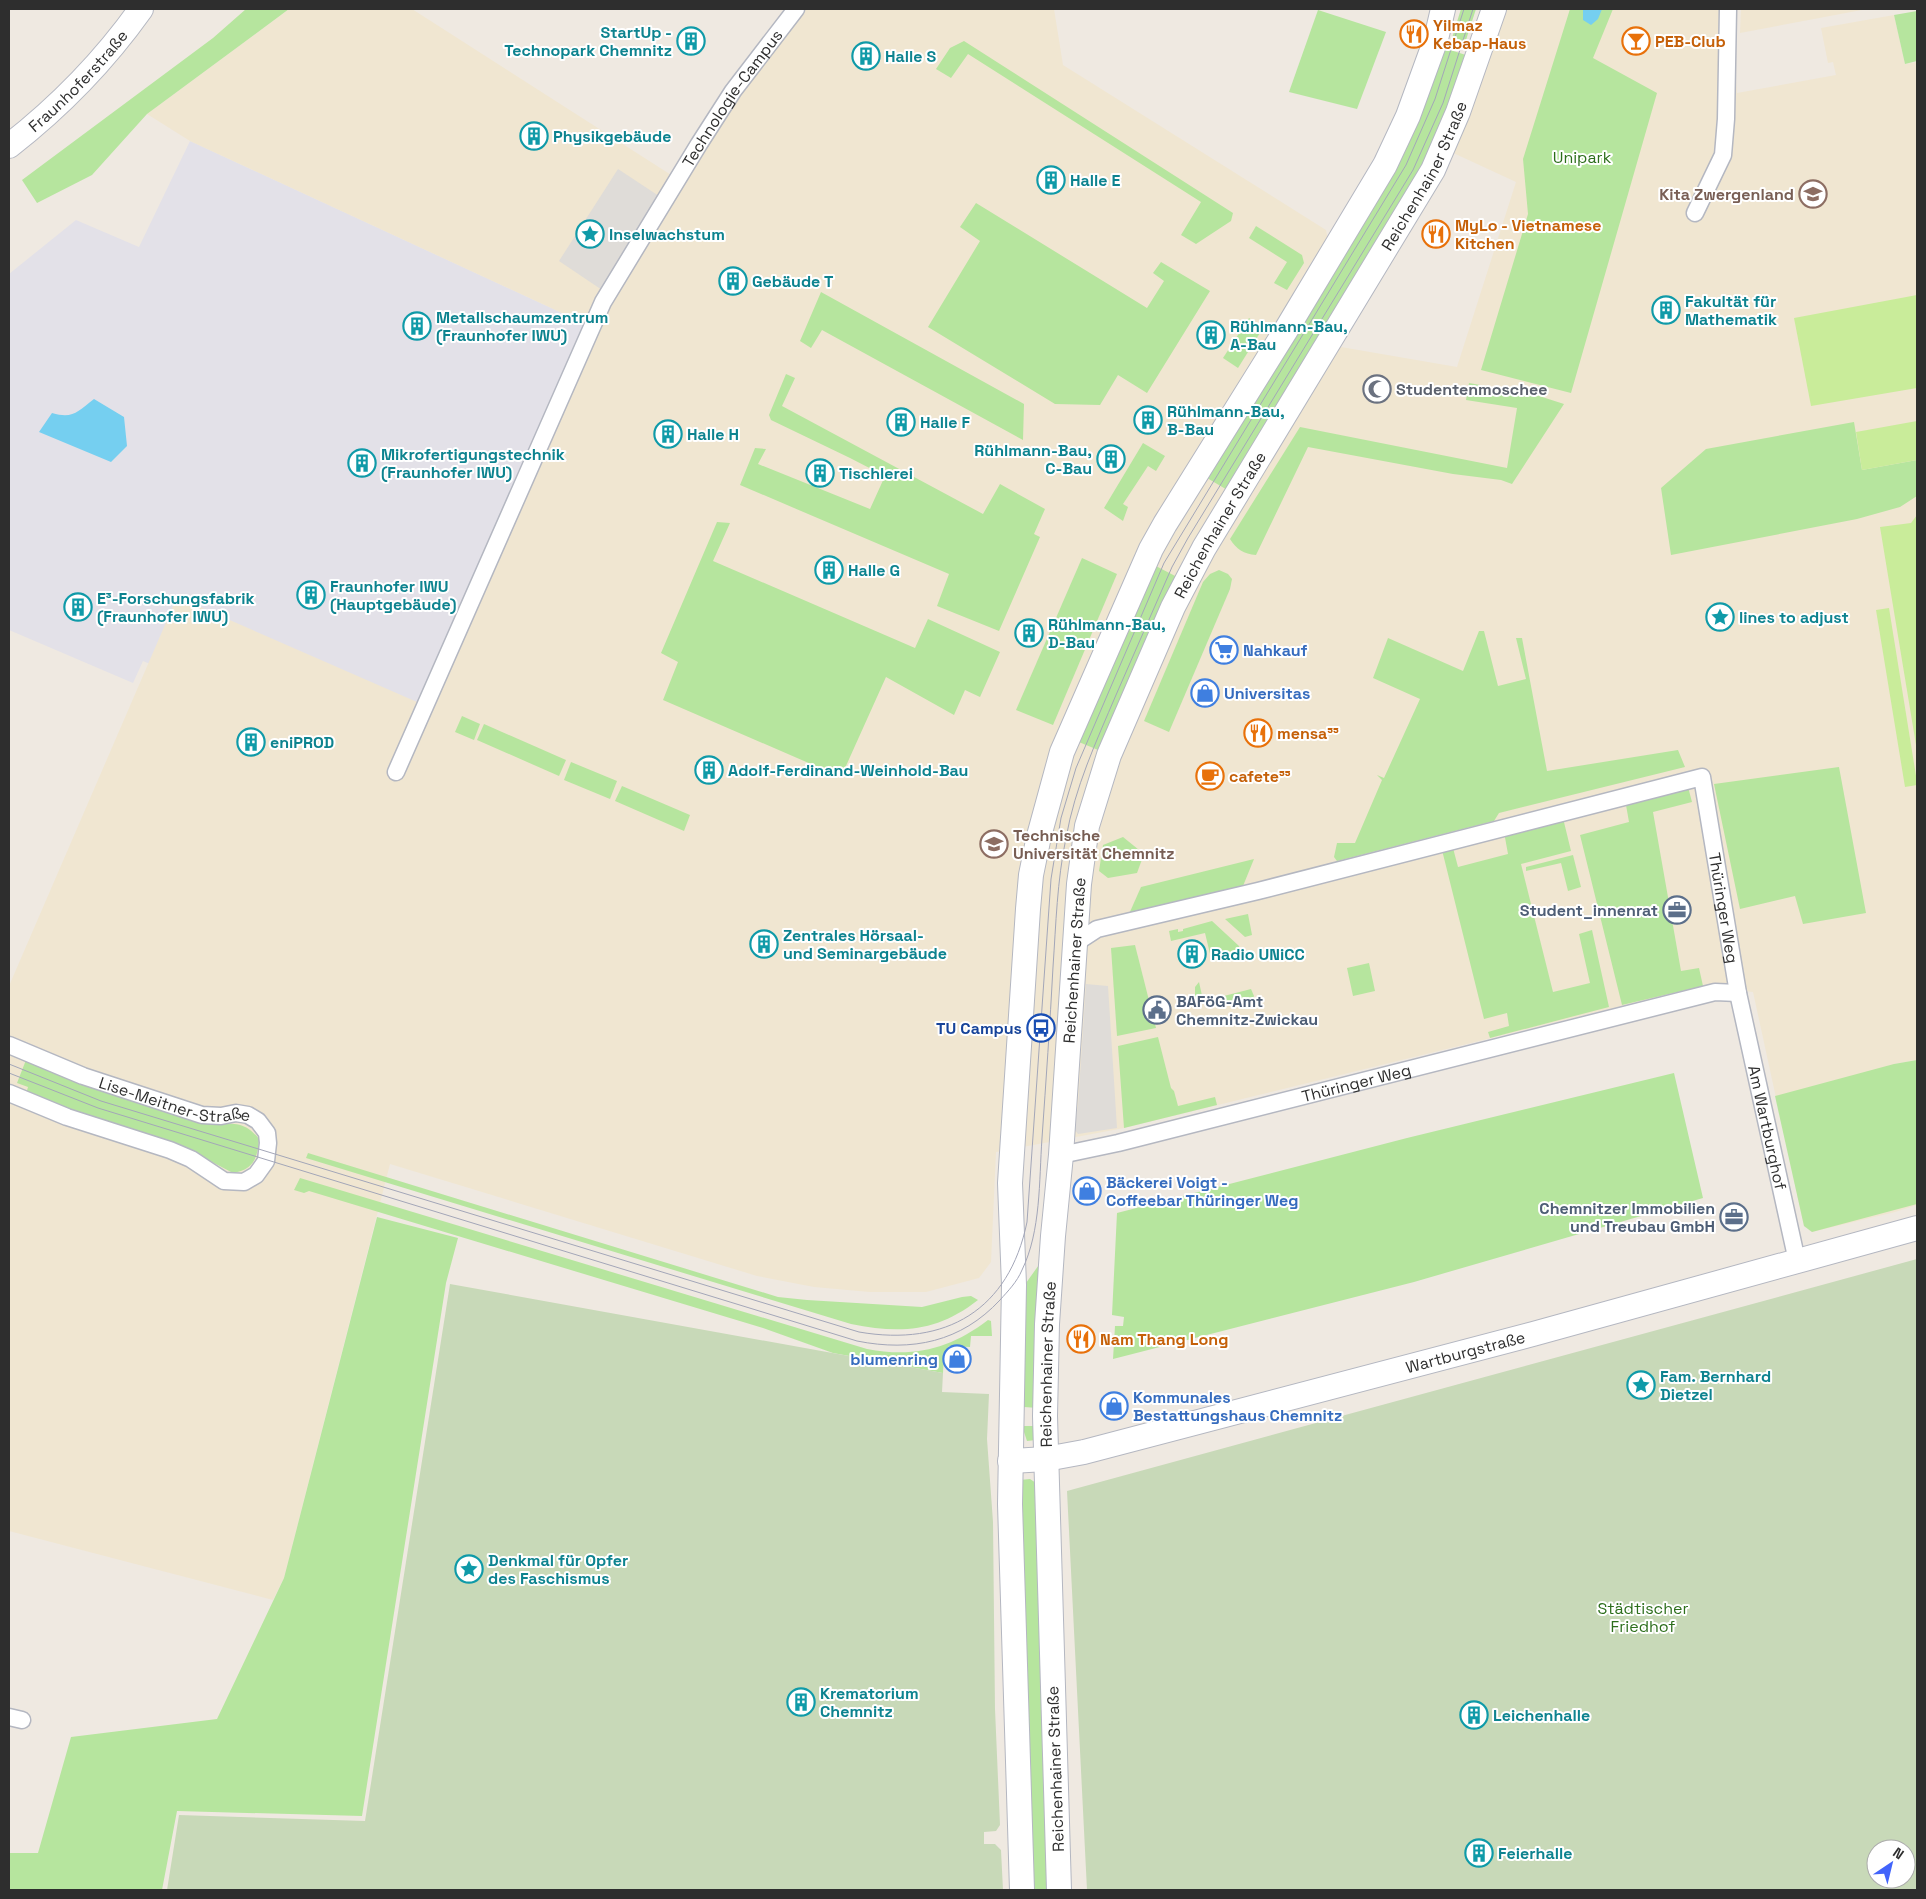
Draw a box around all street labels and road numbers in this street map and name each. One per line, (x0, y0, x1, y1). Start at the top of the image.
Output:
street label: Technologie-Campus (678, 25, 787, 171)
street label: Fraunhoferstraße (24, 26, 133, 137)
street label: Reichenhainer Straße (1377, 98, 1472, 255)
street label: Reichenhainer Straße (1169, 448, 1271, 602)
street label: Thüringer Weg (1704, 851, 1743, 965)
street label: Reichenhainer Straße (1058, 876, 1091, 1044)
street label: Thüringer Weg (1299, 1059, 1413, 1107)
street label: Am Wartburghof (1743, 1063, 1791, 1192)
street label: Lise-Meitner-Straße (96, 1072, 252, 1127)
street label: Reichenhainer Straße (1035, 1280, 1061, 1448)
street label: Wartburgstraße (1403, 1327, 1528, 1378)
street label: Reichenhainer Straße (1042, 1686, 1069, 1852)

